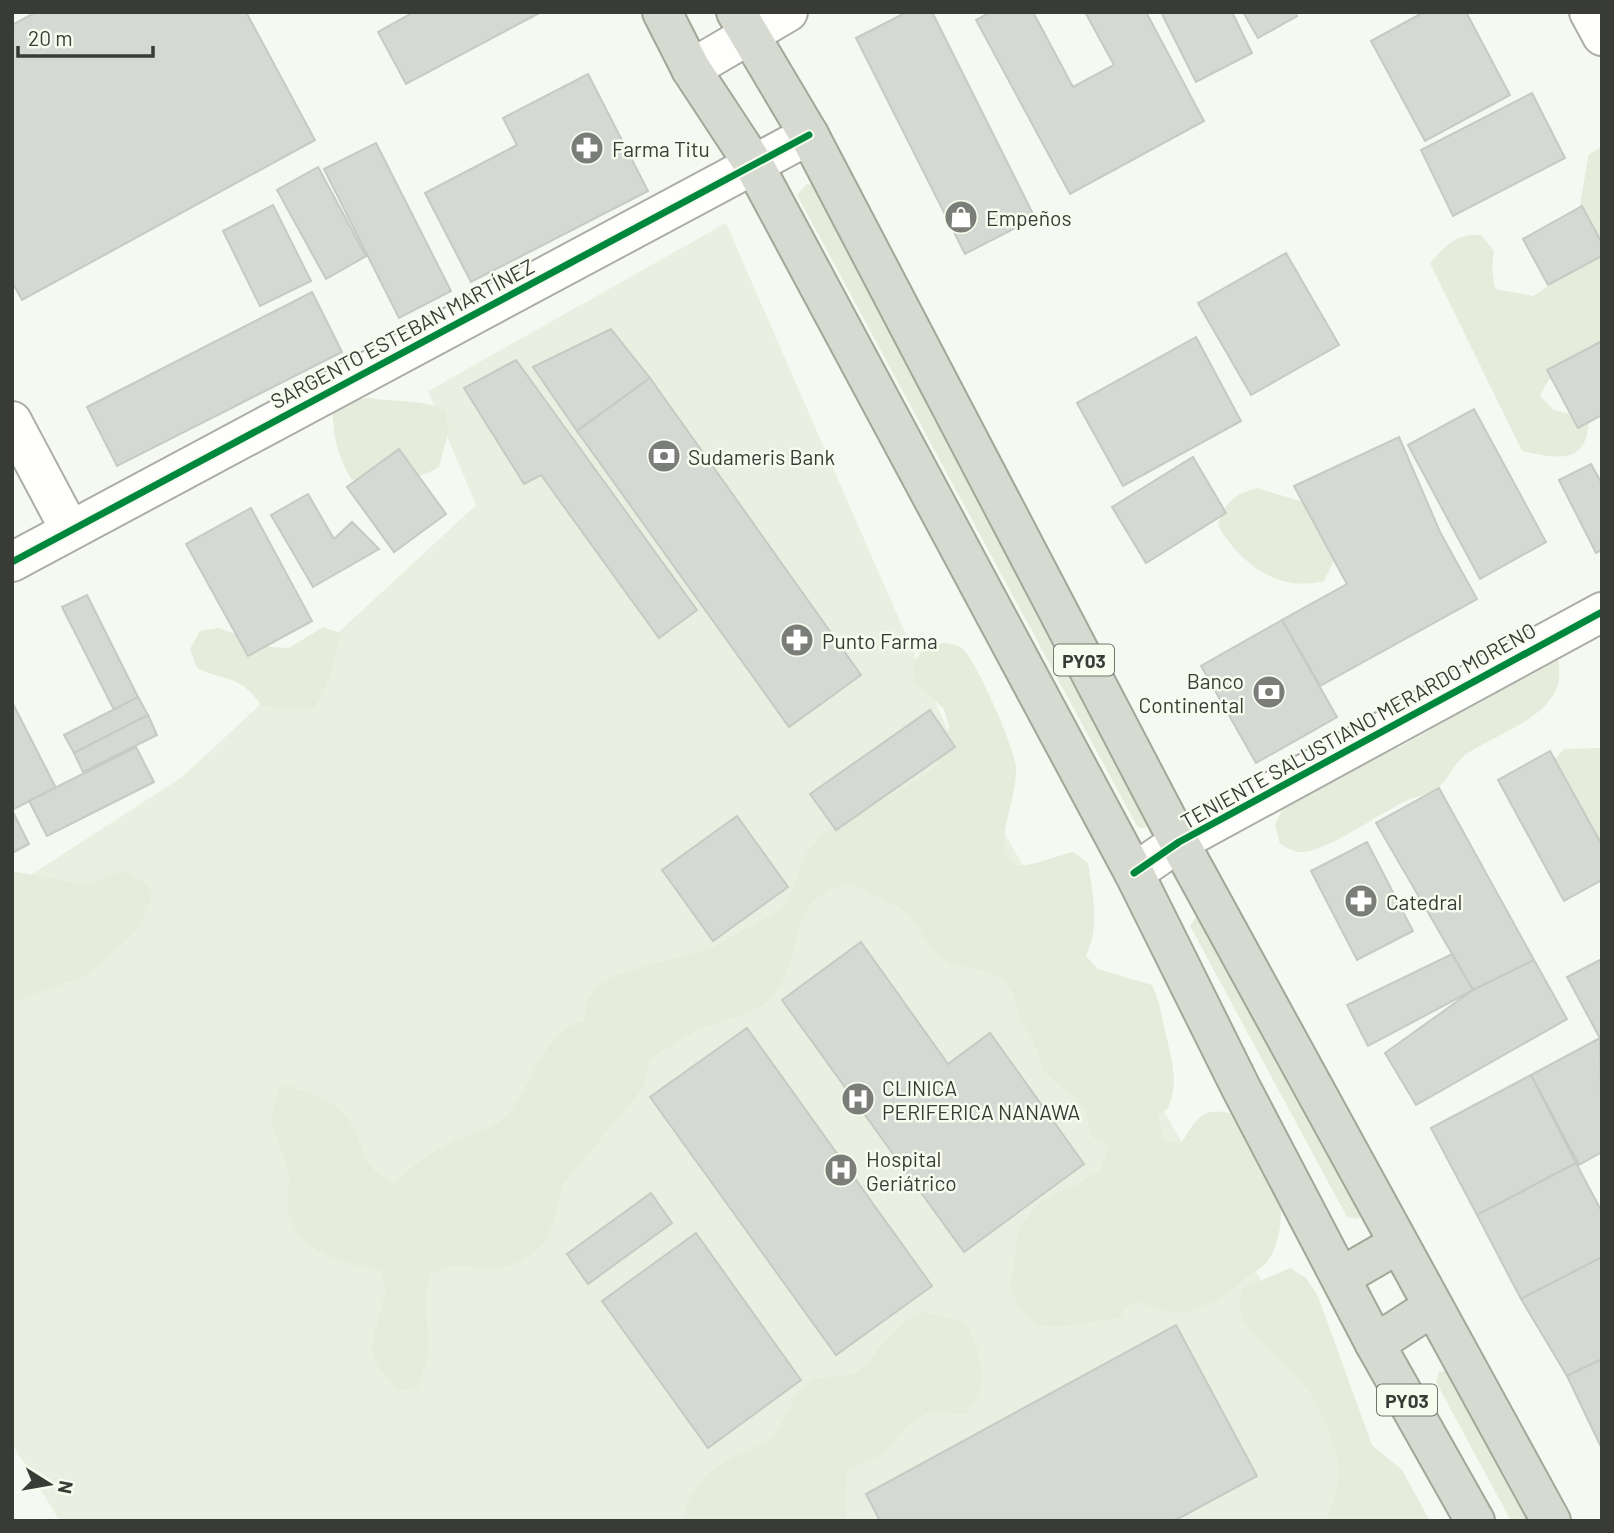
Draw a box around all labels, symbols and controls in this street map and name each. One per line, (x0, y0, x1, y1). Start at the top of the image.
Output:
scale bar (18, 14, 152, 58)
text: 20 m (28, 25, 73, 50)
pharmacy icon: Farma Titu (568, 129, 606, 167)
place label: Farma Titu (612, 136, 710, 161)
shop icon: Empeños (942, 198, 980, 236)
place label: Empeños (986, 205, 1072, 230)
street label: SARGENTO ESTEBAN MARTÍNEZ (266, 253, 538, 413)
bank icon: Sudameris Bank (645, 437, 683, 475)
place label: Sudameris Bank (688, 444, 835, 469)
street label: TENIENTE SALUSTIANO MERARDO MORENO (1176, 617, 1540, 833)
pharmacy icon: Punto Farma (778, 621, 816, 659)
place label: Punto Farma (822, 628, 938, 653)
road number: PY03 (1054, 645, 1114, 676)
place label: Banco Continental (1139, 668, 1244, 717)
bank icon: Banco Continental (1250, 673, 1288, 711)
pharmacy icon: Catedral (1342, 882, 1380, 920)
place label: Catedral (1386, 889, 1462, 914)
place label: CLINICA PERIFERICA NANAWA (882, 1075, 1080, 1124)
hospital icon: CLINICA PERIFERICA NANAWA (839, 1080, 877, 1118)
place label: Hospital Geriátrico (866, 1146, 957, 1195)
hospital icon: Hospital Geriátrico (822, 1151, 860, 1189)
road number: PY03 (1377, 1384, 1437, 1416)
north arrow (14, 1449, 84, 1519)
text: N (54, 1479, 79, 1496)

